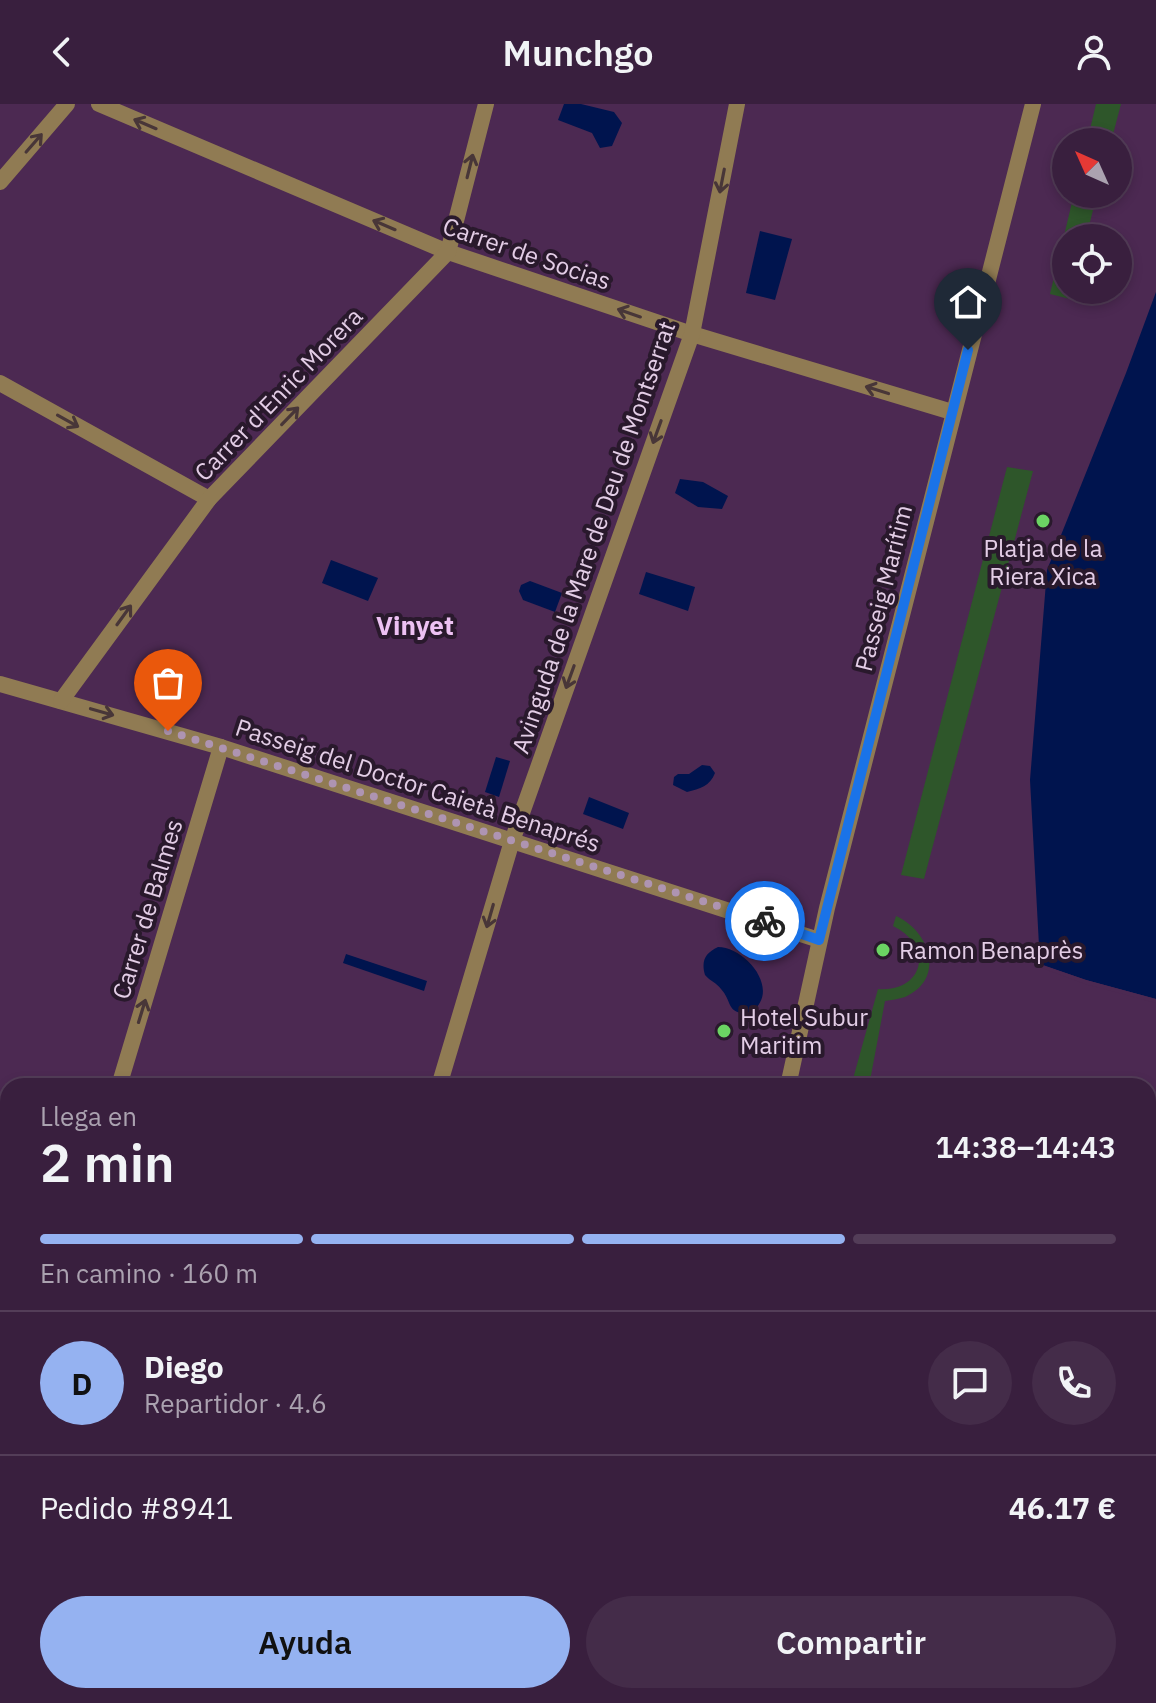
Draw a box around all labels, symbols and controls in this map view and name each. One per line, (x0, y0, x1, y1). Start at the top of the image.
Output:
text: Munchgo (502, 29, 654, 76)
icon: back (40, 30, 84, 74)
icon: person (1072, 30, 1116, 74)
one-way arrow (133, 115, 158, 130)
north arrow (1052, 128, 1132, 208)
map controls (1052, 128, 1132, 304)
one-way arrow (24, 133, 42, 154)
one-way arrow (463, 154, 478, 180)
one-way arrow (714, 167, 729, 193)
street label: Carrer de Socias (439, 209, 615, 297)
one-way arrow (373, 217, 397, 232)
button: locate (1052, 224, 1132, 304)
pin (934, 268, 1002, 350)
icon: home (946, 280, 990, 324)
street label: Carrer d'Enric Morera (187, 300, 369, 488)
one-way arrow (617, 305, 642, 320)
street label: Avinguda de la Mare de Deu de Montserrat (504, 317, 682, 757)
one-way arrow (865, 382, 891, 397)
one-way arrow (280, 407, 299, 426)
one-way arrow (56, 413, 79, 429)
one-way arrow (649, 419, 664, 444)
street label: Passeig Marítim (847, 501, 919, 675)
marker: Platja de la Riera Xica (1034, 512, 1052, 530)
place label: Platja de la Riera Xica (984, 532, 1103, 592)
one-way arrow (116, 605, 132, 627)
district label: Vinyet (376, 608, 454, 642)
pin (134, 649, 202, 731)
icon: bag (146, 661, 190, 705)
one-way arrow (562, 664, 577, 689)
one-way arrow (89, 706, 115, 721)
street label: Passeig del Doctor Caietà Benaprés (232, 711, 604, 859)
street label: Carrer de Balmes (104, 815, 190, 1003)
courier (725, 881, 805, 961)
icon: bike (743, 899, 787, 943)
one-way arrow (482, 902, 497, 928)
place label: Ramon Benaprès (899, 934, 1083, 966)
marker: Ramon Benaprès (874, 941, 892, 959)
one-way arrow (135, 999, 150, 1025)
place label: Hotel Subur Maritim (740, 1001, 868, 1061)
marker: Hotel Subur Maritim (715, 1022, 733, 1040)
text: Llega en (40, 1099, 137, 1133)
text: 14:38–14:43 (935, 1127, 1116, 1166)
text: 2 min (40, 1129, 175, 1196)
text: En camino · 160 m (40, 1256, 258, 1290)
button: chat (928, 1341, 1012, 1425)
button: phone (1032, 1341, 1116, 1425)
text: Diego (144, 1347, 224, 1386)
text: D (72, 1364, 92, 1403)
text: Repartidor · 4.6 (144, 1386, 327, 1420)
text: Pedido #8941 (40, 1488, 234, 1527)
text: 46.17 € (1009, 1488, 1116, 1527)
button: Ayuda (40, 1596, 570, 1688)
button: Compartir (586, 1596, 1116, 1688)

